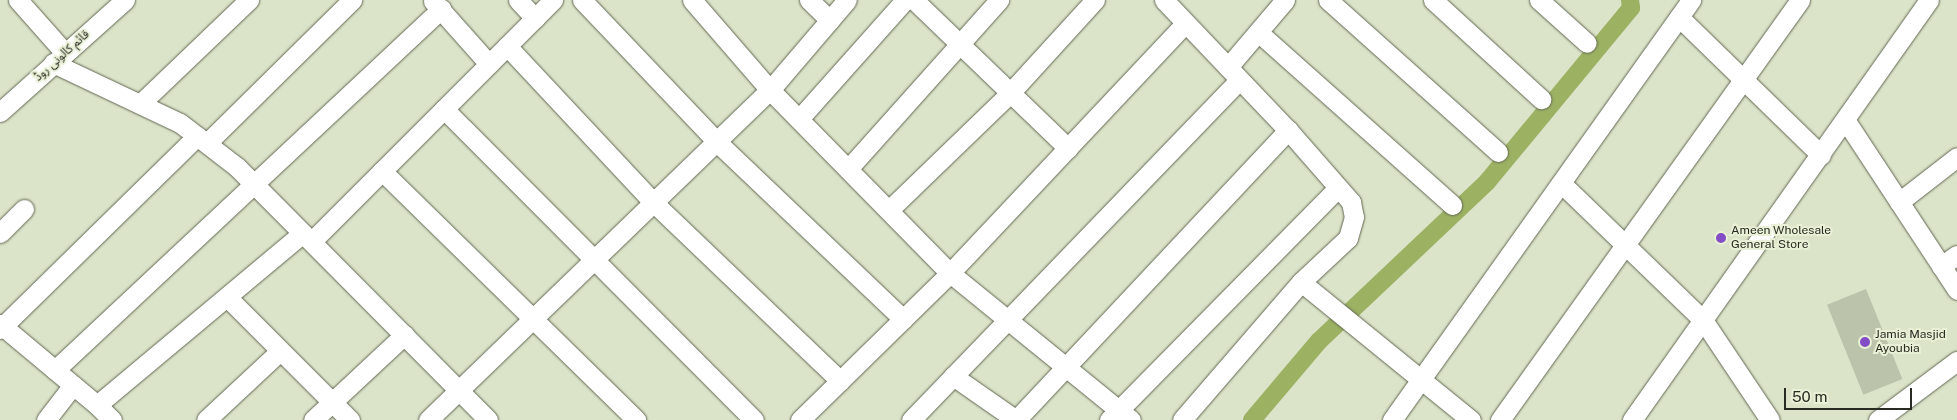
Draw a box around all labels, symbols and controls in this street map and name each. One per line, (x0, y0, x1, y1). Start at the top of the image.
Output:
street label: قائم کالونی روڈ (31, 27, 93, 85)
place label: Ameen Wholesale General Store (1731, 224, 1831, 252)
marker: Ameen Wholesale General Store (1715, 232, 1727, 244)
place label: Jamia Masjid Ayoubia (1875, 328, 1946, 356)
marker: Jamia Masjid Ayoubia (1859, 336, 1871, 348)
scale bar (1787, 378, 1914, 410)
text: 50 m (1792, 388, 1827, 405)

